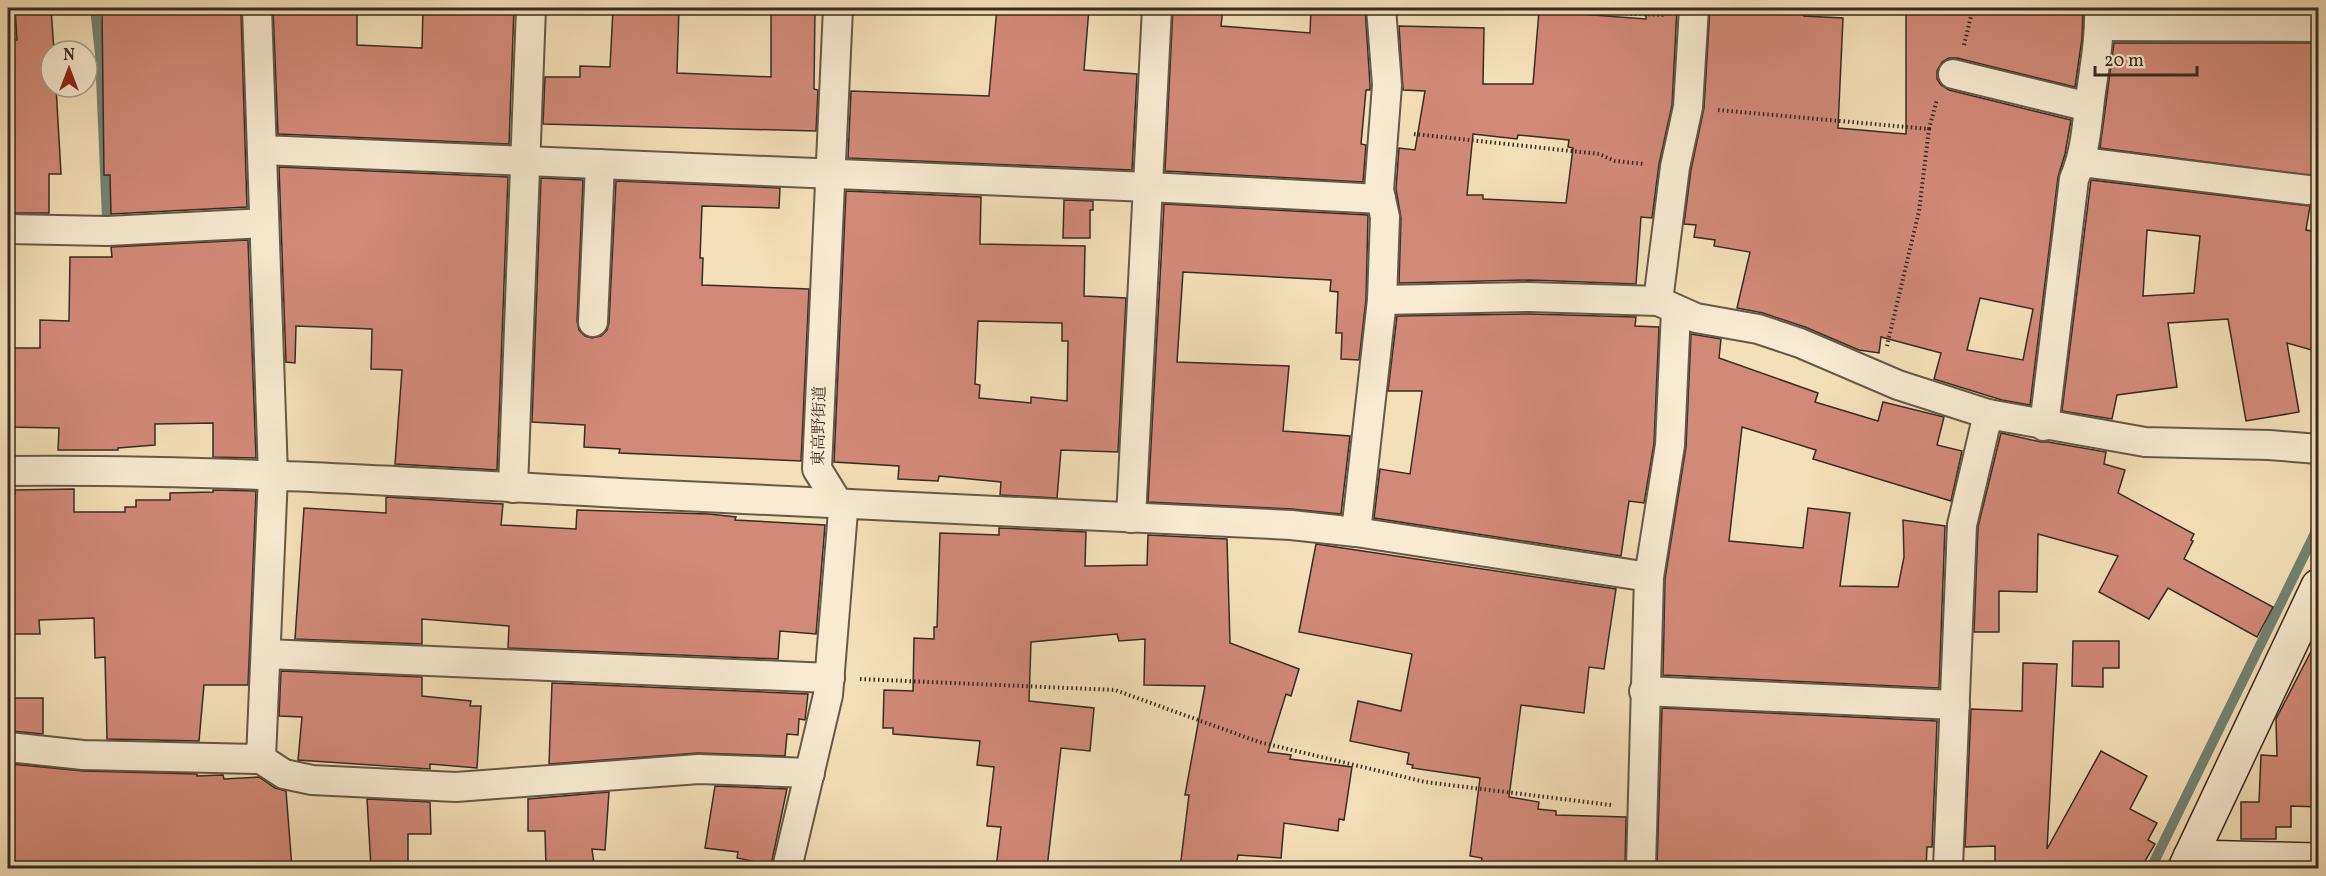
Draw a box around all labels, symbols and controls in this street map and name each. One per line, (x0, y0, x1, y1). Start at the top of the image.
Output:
north arrow (39, 39, 99, 99)
scale bar (2095, 39, 2197, 77)
text: N (63, 45, 75, 67)
text: 20 m (2104, 49, 2144, 74)
street label: 東高野街道 (808, 386, 832, 466)

